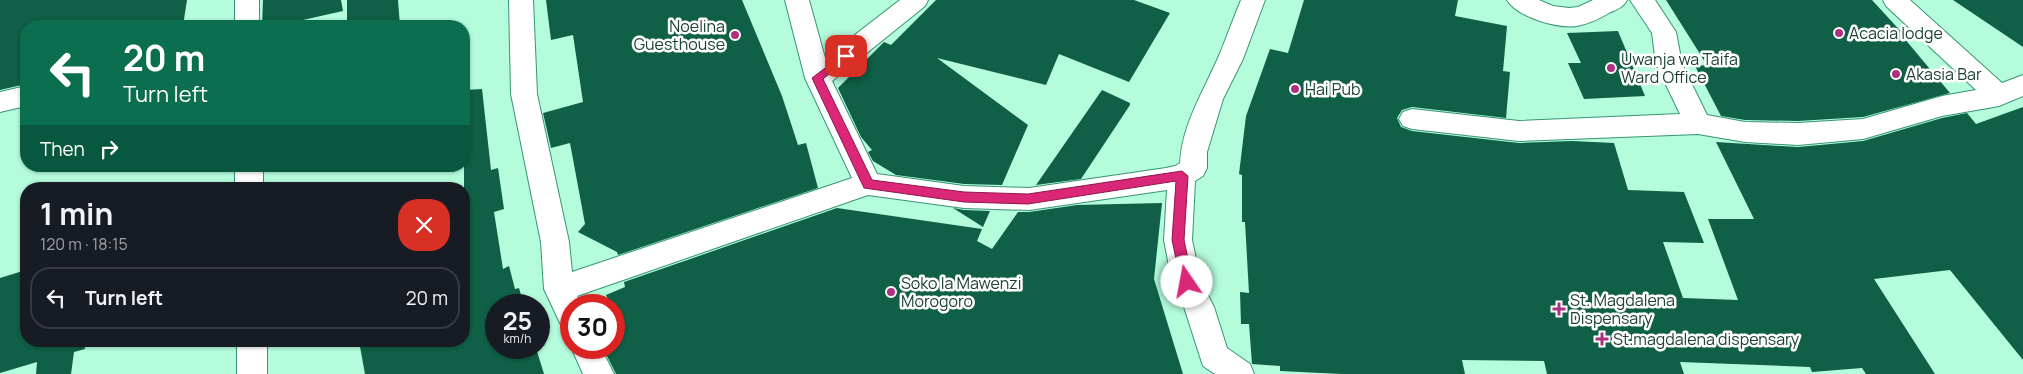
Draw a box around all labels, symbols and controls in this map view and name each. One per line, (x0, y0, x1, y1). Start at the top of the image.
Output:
place label: Noelina Guesthouse (634, 15, 725, 55)
place label: Acacia lodge (1849, 22, 1943, 44)
marker: Acacia lodge (1833, 27, 1845, 39)
marker: Noelina Guesthouse (729, 29, 741, 41)
text: 20 m (123, 34, 205, 82)
pin (825, 35, 867, 77)
icon: left (40, 40, 105, 105)
icon: arrive (832, 42, 860, 70)
place label: Uwanja wa Taifa Ward Office (1621, 48, 1738, 88)
marker: Uwanja wa Taifa Ward Office (1605, 62, 1617, 74)
place label: Akasia Bar (1906, 63, 1982, 85)
marker: Akasia Bar (1890, 68, 1902, 80)
place label: Hai Pub (1305, 78, 1360, 100)
text: Turn left (123, 79, 208, 109)
marker: Hai Pub (1289, 83, 1301, 95)
icon: right (95, 135, 123, 163)
text: Then (40, 136, 85, 162)
text: 1 min (40, 193, 113, 234)
button: close (398, 199, 450, 251)
text: 120 m · 18:15 (40, 233, 128, 255)
position arrow (1160, 255, 1212, 307)
place label: Soko la Mawenzi Morogoro (901, 272, 1021, 312)
icon: left (42, 284, 70, 312)
text: Turn left (85, 285, 163, 311)
text: 20 m (406, 285, 448, 311)
marker: Soko la Mawenzi Morogoro (885, 286, 897, 298)
place label: St. Magdalena Dispensary (1570, 289, 1675, 329)
speed limit sign: 30 (560, 294, 625, 359)
marker: St. Magdalena Dispensary (1552, 302, 1566, 316)
text: 25 (503, 303, 532, 338)
place label: St.magdalena dispensary (1613, 328, 1800, 350)
text: km/h (504, 330, 531, 347)
marker: St.magdalena dispensary (1595, 332, 1609, 346)

